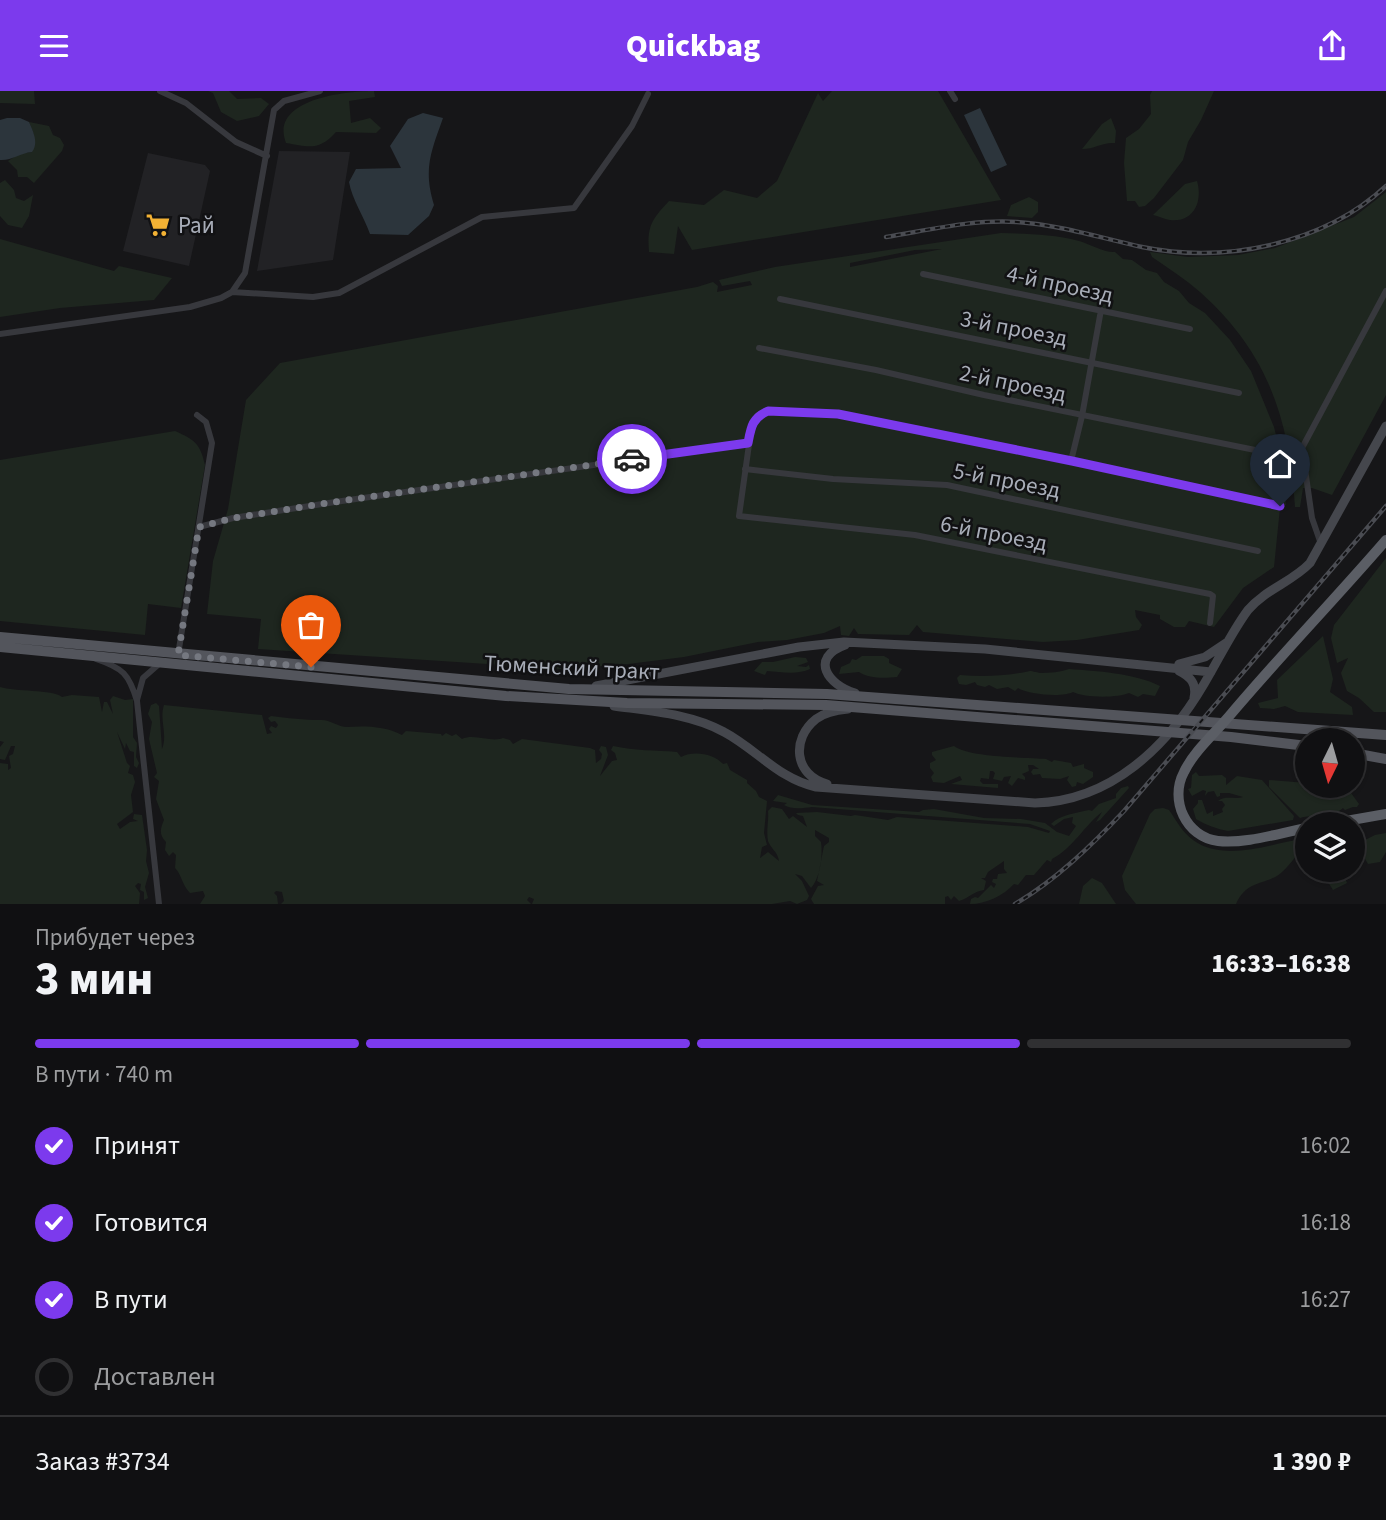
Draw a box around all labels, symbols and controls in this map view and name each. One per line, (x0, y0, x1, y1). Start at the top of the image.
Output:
text: Quickbag (626, 23, 760, 69)
icon: menu (35, 27, 73, 65)
icon: share (1313, 27, 1351, 65)
place label: Рай (178, 209, 215, 242)
supermarket icon: Рай (144, 211, 172, 239)
street label: 4-й проезд (1004, 257, 1116, 312)
street label: 3-й проезд (958, 302, 1070, 355)
street label: 2-й проезд (957, 356, 1069, 411)
courier (597, 424, 667, 494)
pin (1250, 434, 1310, 506)
icon: car (613, 440, 651, 478)
icon: home (1261, 445, 1299, 483)
street label: 5-й проезд (951, 454, 1063, 507)
street label: 6-й проезд (938, 507, 1050, 560)
pin (281, 595, 341, 667)
icon: bag (292, 606, 330, 644)
street label: Тюменский тракт (483, 646, 661, 689)
north arrow (1295, 728, 1365, 798)
map controls (1295, 728, 1365, 882)
button: layers (1295, 812, 1365, 882)
text: Прибудет через (35, 921, 195, 954)
text: 16:33–16:38 (1211, 945, 1351, 982)
text: 3 мин (35, 947, 153, 1012)
text: В пути · 740 m (35, 1058, 173, 1091)
icon: check (35, 1127, 73, 1165)
text: Принят (94, 1127, 180, 1164)
text: 16:02 (1300, 1129, 1351, 1162)
icon: check (35, 1204, 73, 1242)
text: Готовится (94, 1204, 208, 1241)
text: 16:18 (1300, 1206, 1351, 1239)
icon: check (35, 1281, 73, 1319)
text: В пути (94, 1281, 168, 1318)
text: 16:27 (1300, 1283, 1351, 1316)
text: Доставлен (94, 1358, 216, 1395)
text: Заказ #3734 (35, 1443, 170, 1480)
text: 1 390 ₽ (1272, 1443, 1351, 1480)

